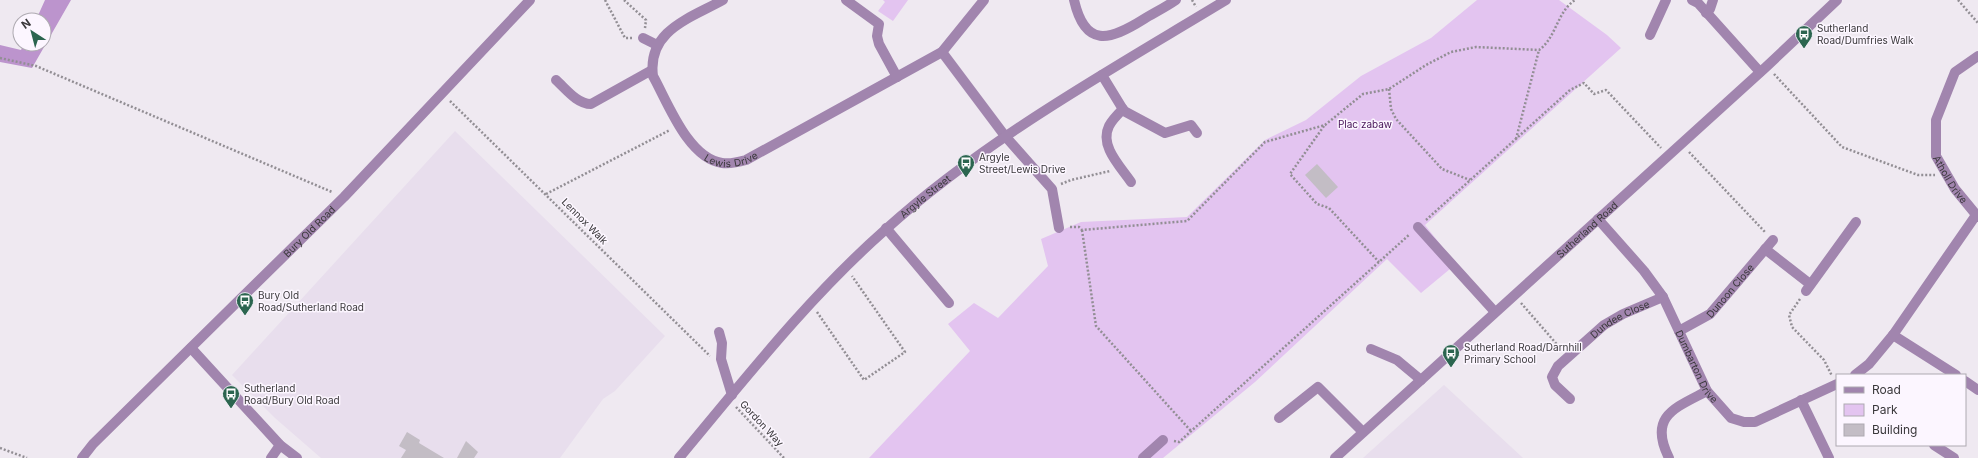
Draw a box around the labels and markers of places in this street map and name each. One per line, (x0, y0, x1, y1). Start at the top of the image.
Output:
place label: Sutherland Road/Dumfries Walk (1817, 22, 1914, 46)
bus stop icon: Sutherland Road/Dumfries Walk (1794, 24, 1814, 49)
place label: Argyle Street/Lewis Drive (979, 151, 1066, 175)
bus stop icon: Argyle Street/Lewis Drive (956, 153, 976, 178)
place label: Bury Old Road/Sutherland Road (258, 289, 364, 313)
bus stop icon: Bury Old Road/Sutherland Road (235, 291, 255, 316)
place label: Sutherland Road/Darnhill Primary School (1464, 341, 1582, 365)
bus stop icon: Sutherland Road/Darnhill Primary School (1441, 343, 1461, 368)
place label: Sutherland Road/Bury Old Road (244, 382, 340, 406)
bus stop icon: Sutherland Road/Bury Old Road (221, 384, 241, 409)

